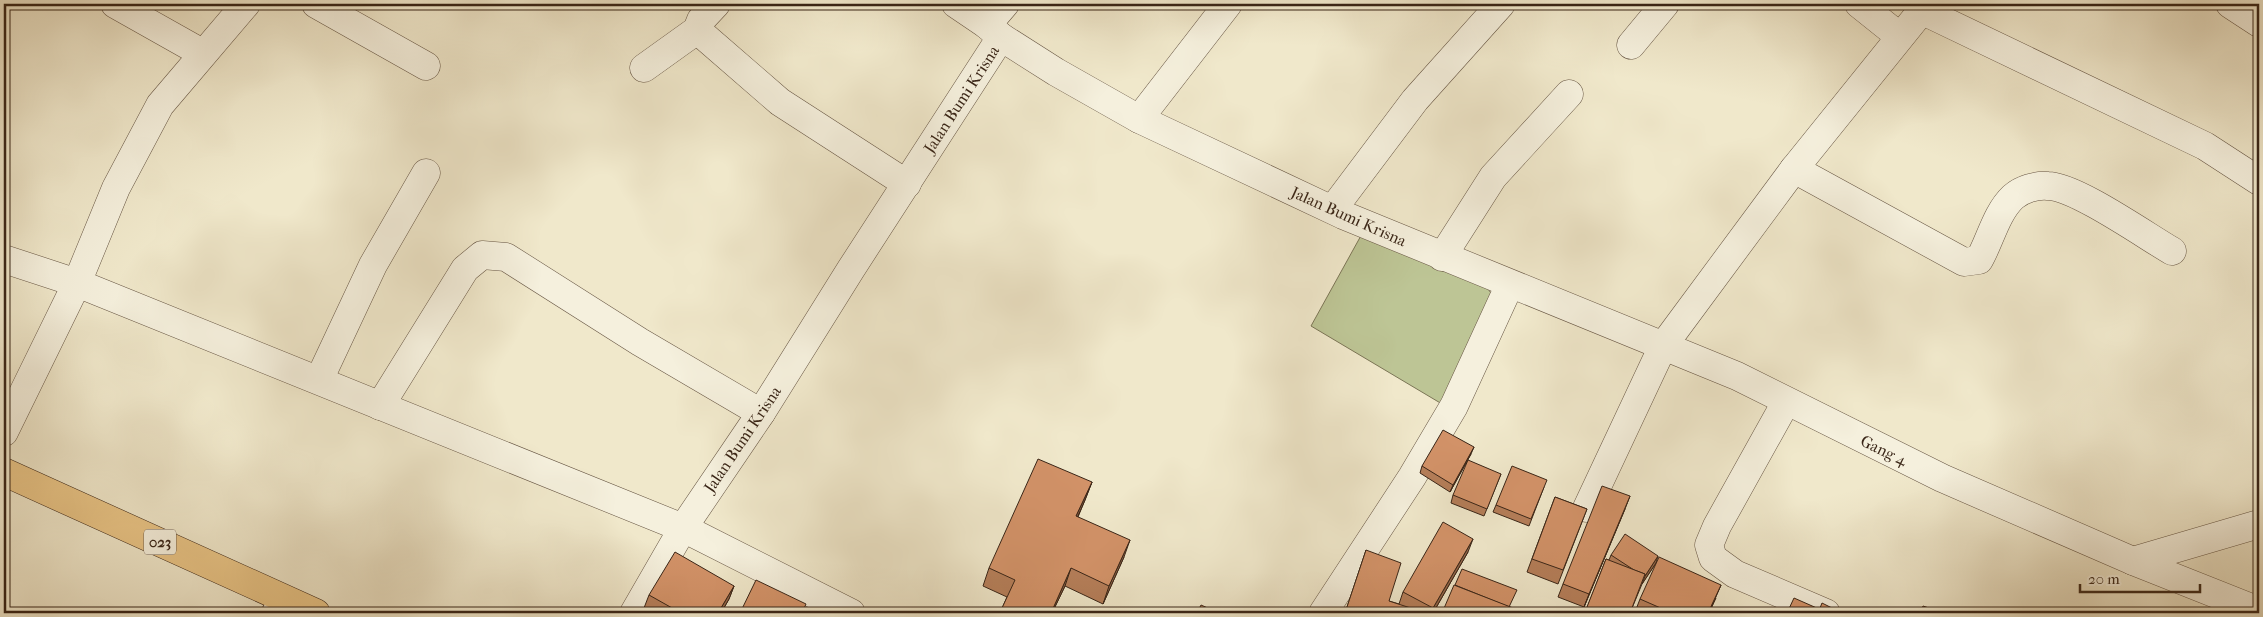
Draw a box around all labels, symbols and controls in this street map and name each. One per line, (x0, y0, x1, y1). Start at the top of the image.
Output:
street label: Jalan Bumi Krisna (919, 41, 1004, 158)
street label: Jalan Bumi Krisna (1286, 182, 1410, 251)
street label: Jalan Bumi Krisna (699, 382, 785, 498)
street label: Gang 4 (1857, 431, 1911, 470)
road number: 023 (144, 530, 176, 554)
scale bar (2080, 562, 2200, 594)
text: 20 m (2088, 570, 2120, 588)

